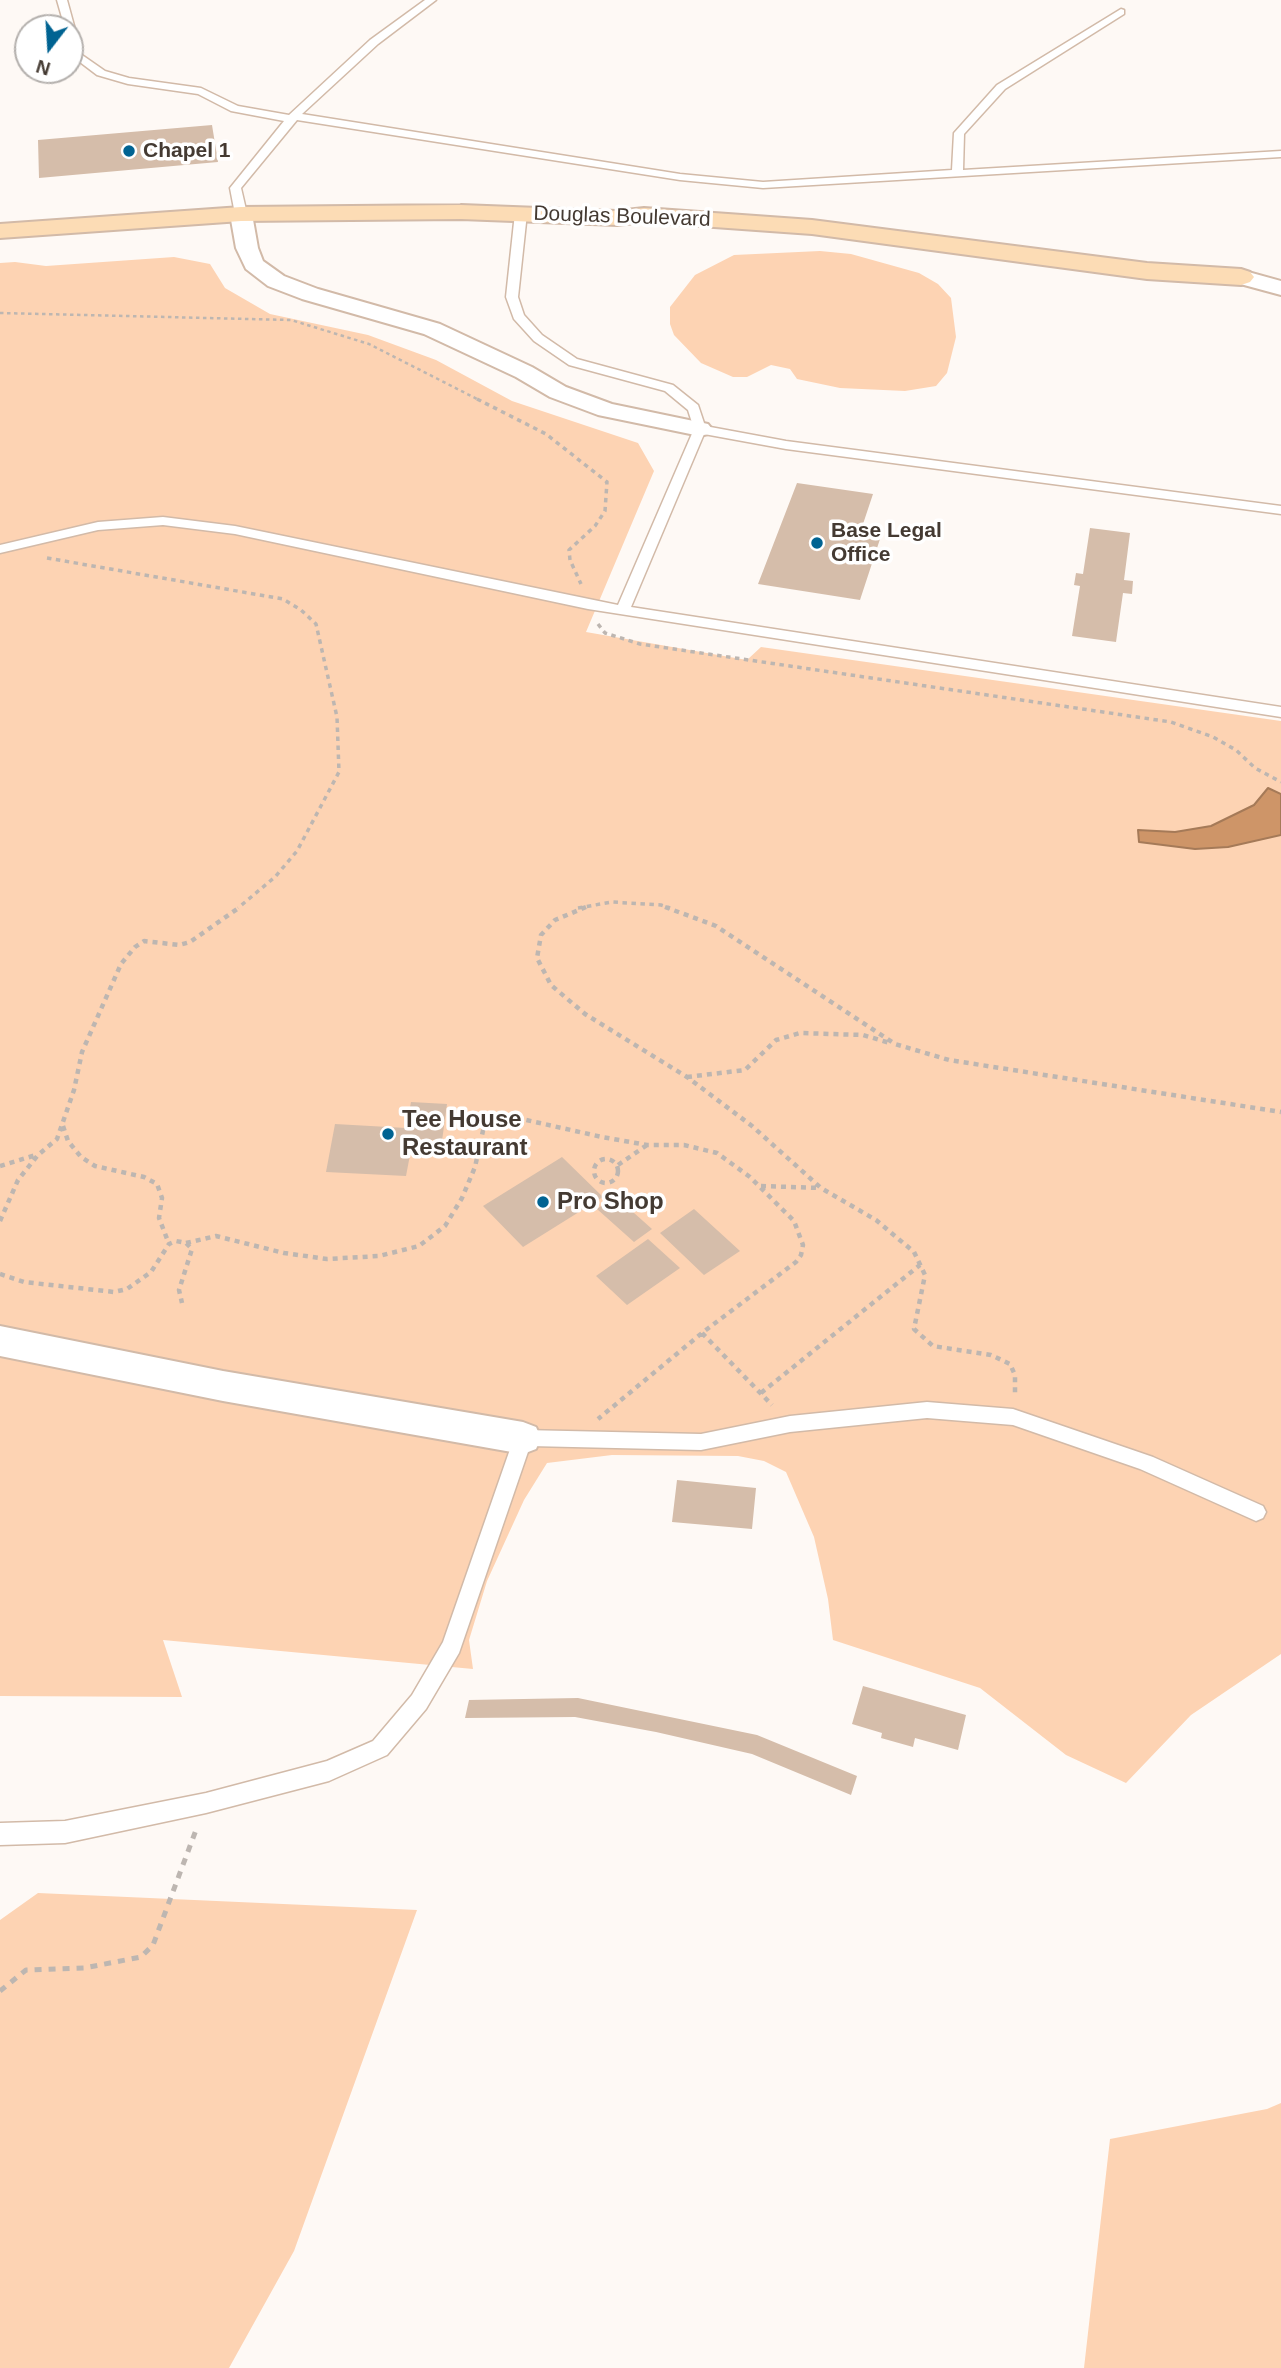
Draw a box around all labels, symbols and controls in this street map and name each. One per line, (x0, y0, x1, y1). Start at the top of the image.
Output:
north arrow (14, 14, 84, 84)
text: N (34, 56, 53, 80)
place label: Chapel 1 (143, 138, 231, 164)
marker: Chapel 1 (121, 143, 137, 159)
street label: Douglas Boulevard (533, 201, 711, 233)
place label: Base Legal Office (831, 518, 942, 568)
marker: Base Legal Office (809, 535, 825, 551)
place label: Tee House Restaurant (402, 1106, 527, 1162)
marker: Tee House Restaurant (380, 1126, 396, 1142)
place label: Pro Shop (557, 1188, 664, 1216)
marker: Pro Shop (535, 1194, 551, 1210)

